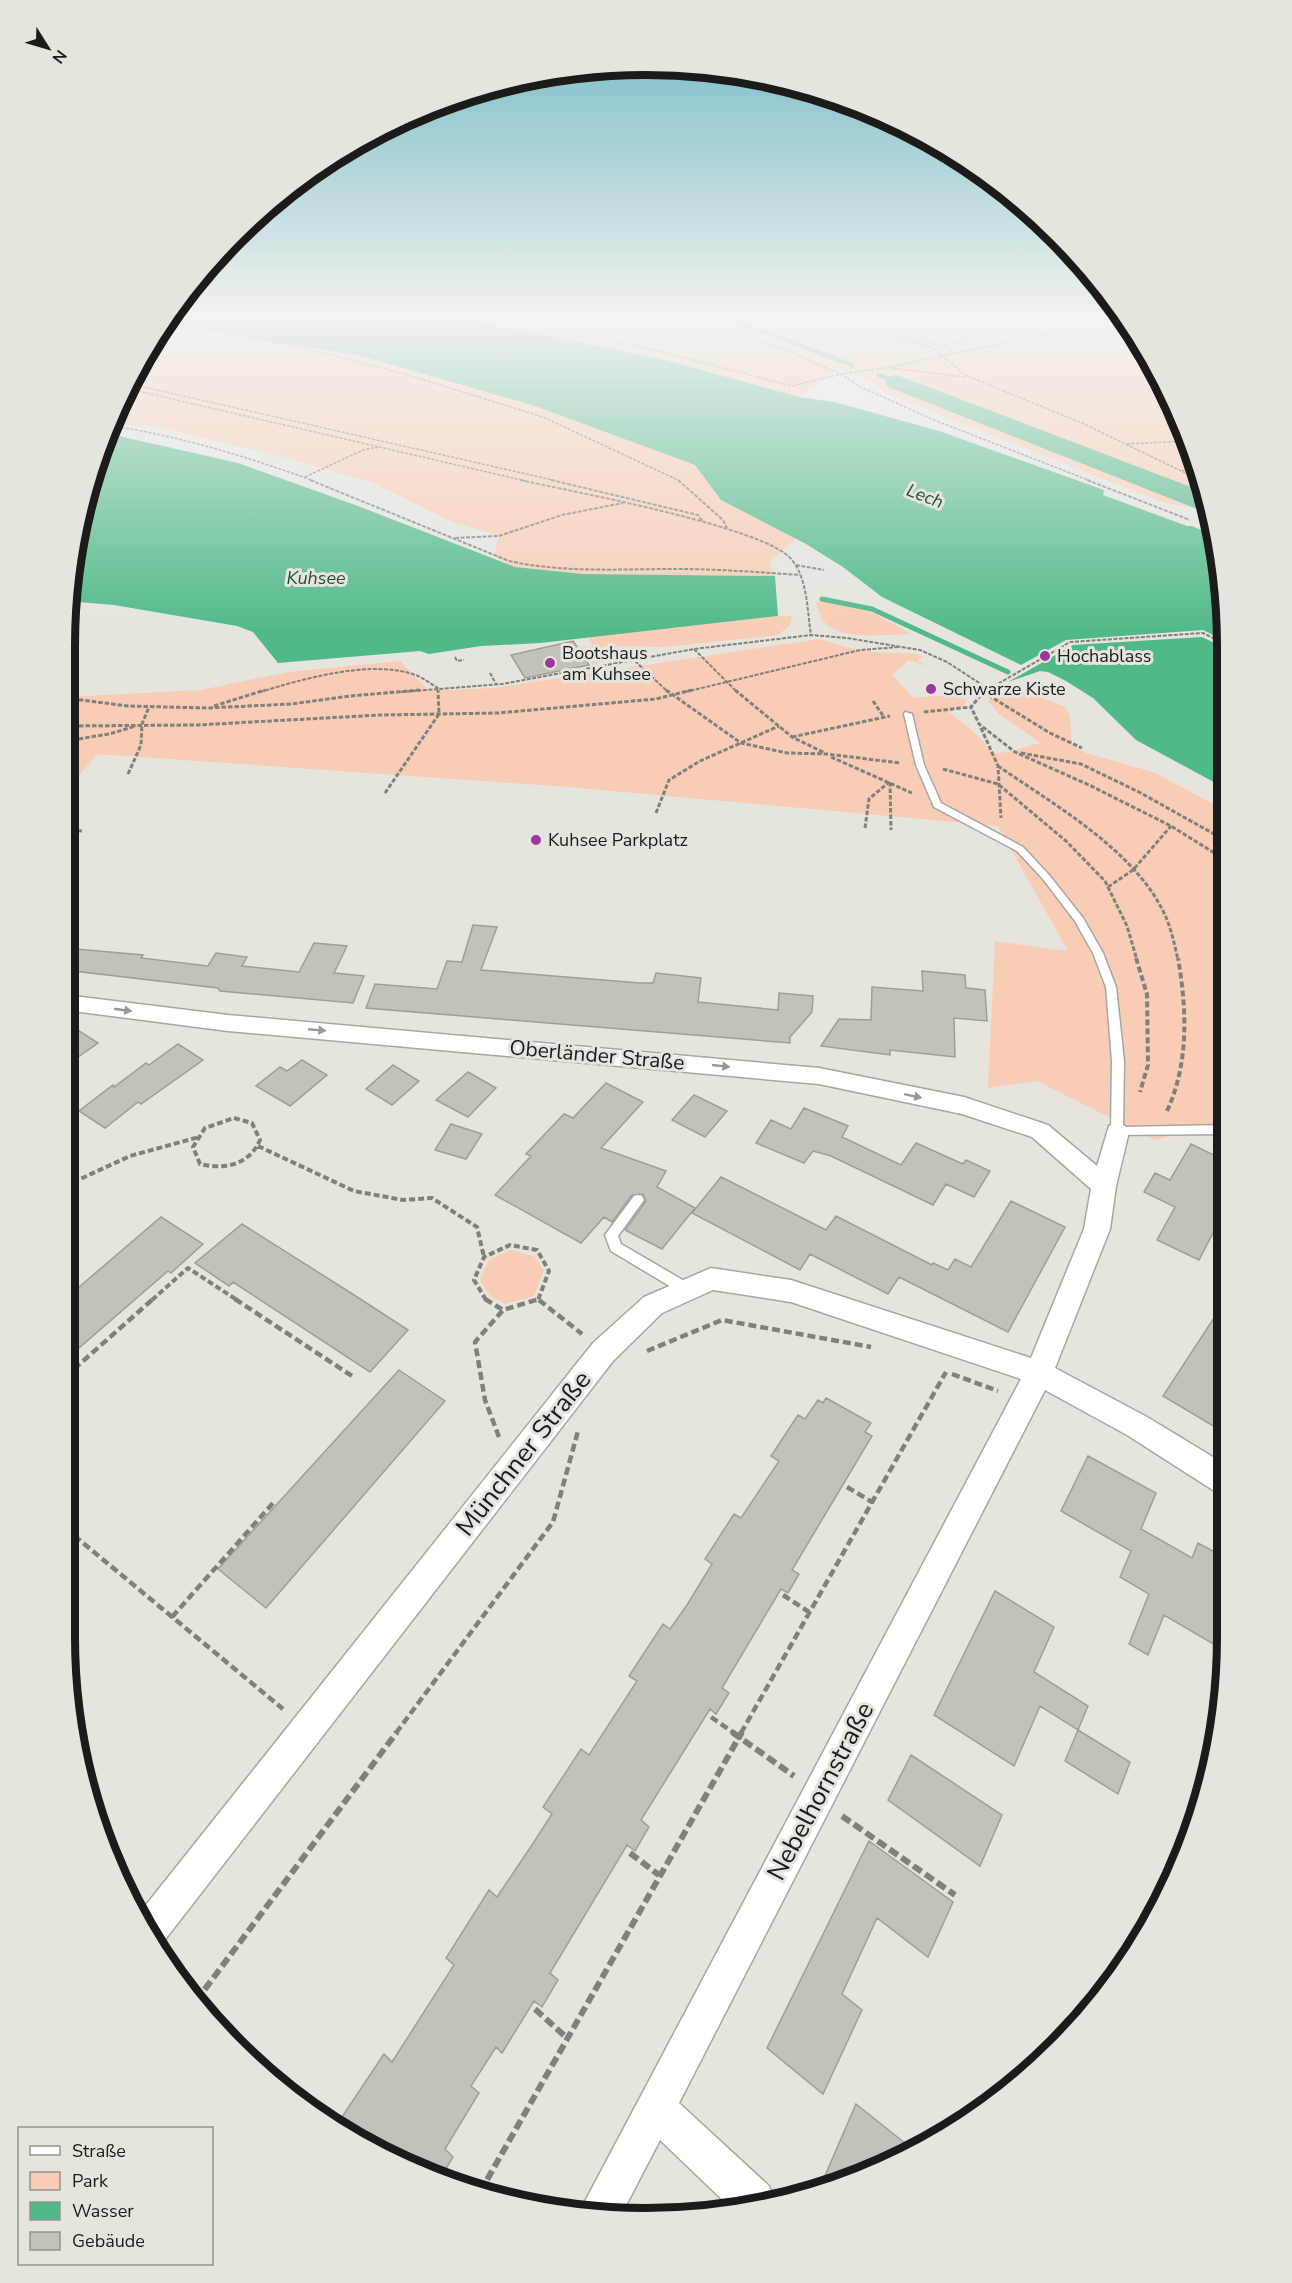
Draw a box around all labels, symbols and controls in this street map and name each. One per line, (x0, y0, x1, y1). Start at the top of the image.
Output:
north arrow (18, 18, 78, 78)
text: N (47, 45, 72, 68)
water label: Lech (903, 478, 947, 514)
water label: Kuhsee (286, 566, 346, 590)
place label: Bootshaus am Kuhsee (562, 641, 651, 686)
place label: Hochablass (1057, 644, 1151, 668)
marker: Hochablass (1038, 649, 1052, 663)
marker: Bootshaus am Kuhsee (543, 656, 557, 670)
place label: Schwarze Kiste (943, 677, 1066, 701)
marker: Schwarze Kiste (924, 682, 938, 696)
place label: Kuhsee Parkplatz (548, 828, 688, 852)
marker: Kuhsee Parkplatz (529, 833, 543, 847)
one-way arrow (114, 1006, 133, 1015)
one-way arrow (308, 1026, 327, 1035)
street label: Oberländer Straße (508, 1033, 686, 1077)
one-way arrow (711, 1061, 730, 1071)
one-way arrow (904, 1092, 923, 1101)
street label: Münchner Straße (448, 1363, 599, 1543)
street label: Nebelhornstraße (759, 1696, 882, 1887)
legend (18, 2127, 213, 2265)
text: Straße (72, 2139, 126, 2163)
text: Park (72, 2169, 109, 2193)
text: Wasser (72, 2199, 134, 2223)
text: Gebäude (72, 2229, 145, 2253)

